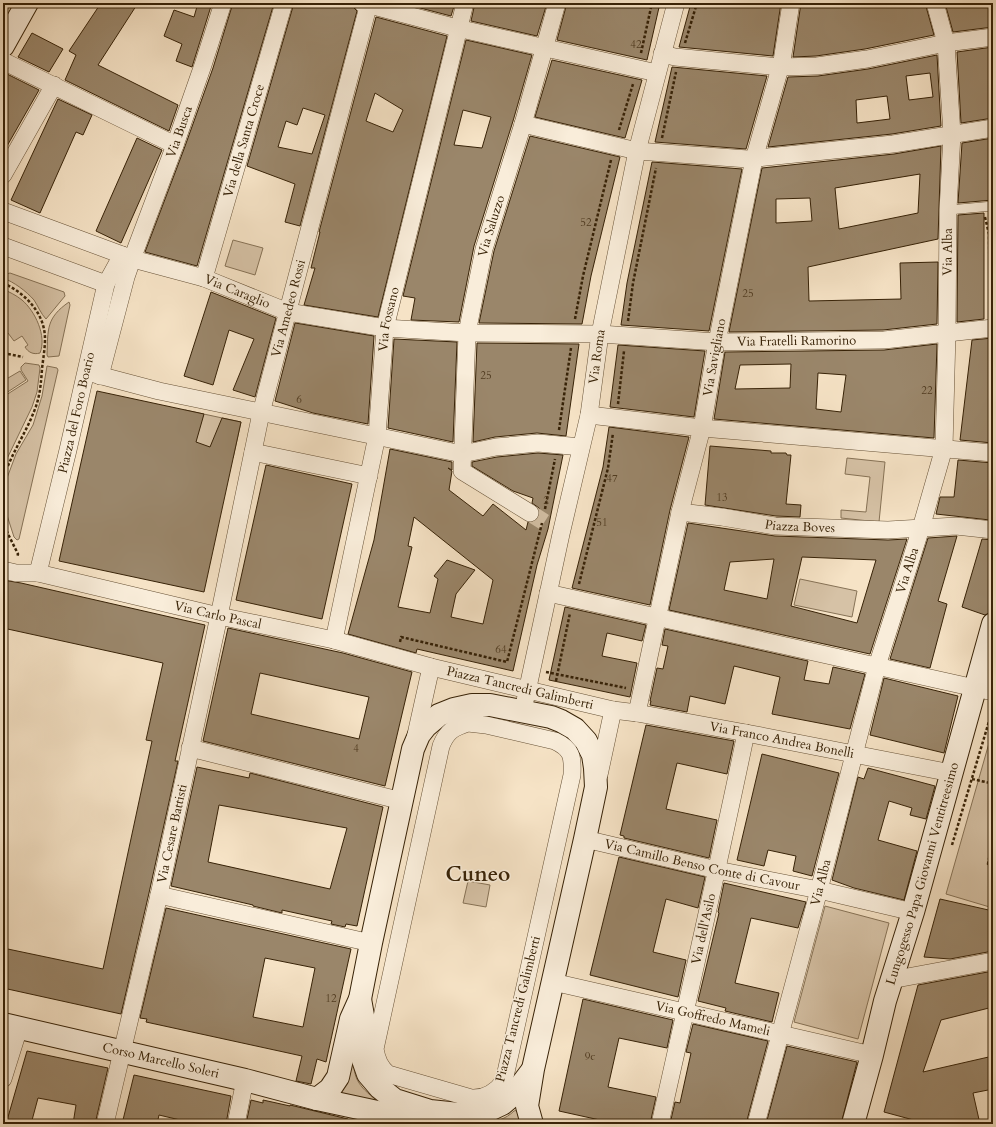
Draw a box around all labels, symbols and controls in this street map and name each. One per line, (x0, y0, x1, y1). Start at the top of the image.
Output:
house number: 42 (630, 37, 642, 52)
street label: Via della Santa Croce (219, 82, 269, 200)
street label: Via Busca (162, 103, 197, 161)
street label: Via Saluzzo (474, 193, 509, 258)
house number: 52 (580, 215, 592, 230)
street label: Via Alba (938, 228, 957, 276)
street label: Via Amedeo Rossi (267, 257, 310, 359)
street label: Via Caraglio (202, 270, 273, 313)
street label: Via Fossano (374, 285, 404, 352)
house number: 25 (742, 286, 754, 301)
street label: Via Savigliano (699, 317, 731, 398)
street label: Via Roma (584, 327, 610, 385)
street label: Via Fratelli Ramorino (737, 331, 856, 351)
street label: Piazza del Foro Boario (54, 350, 99, 475)
house number: 25 (480, 368, 492, 383)
house number: 22 (921, 383, 933, 398)
house number: 6 (296, 392, 302, 407)
house number: 47 (606, 471, 618, 486)
house number: 13 (716, 490, 728, 505)
house number: 2 (543, 493, 549, 508)
house number: 51 (596, 515, 608, 530)
street label: Piazza Boves (763, 515, 835, 537)
street label: Via Alba (892, 545, 923, 596)
street label: Via Carlo Pascal (172, 597, 264, 634)
house number: 64 (495, 642, 507, 657)
street label: Piazza Tancredi Galimberti (445, 662, 596, 714)
street label: Via Franco Andrea Bonelli (708, 717, 856, 763)
house number: 4 (353, 741, 359, 756)
street label: Lungogesso Papa Giovanni Ventitreesimo (882, 760, 963, 987)
street label: Via Cesare Battisti (153, 782, 192, 885)
street label: Via Camillo Benso Conte di Cavour (603, 835, 802, 895)
street label: Via Alba (806, 857, 836, 908)
district label: Cuneo (446, 860, 510, 889)
street label: Via dell'Asilo (687, 892, 720, 966)
street label: Piazza Tancredi Galimberti (491, 934, 545, 1084)
house number: 12 (325, 991, 337, 1006)
street label: Via Goffredo Mameli (654, 997, 772, 1041)
street label: Corso Marcello Soleri (101, 1038, 221, 1083)
house number: 9c (585, 1049, 595, 1064)

